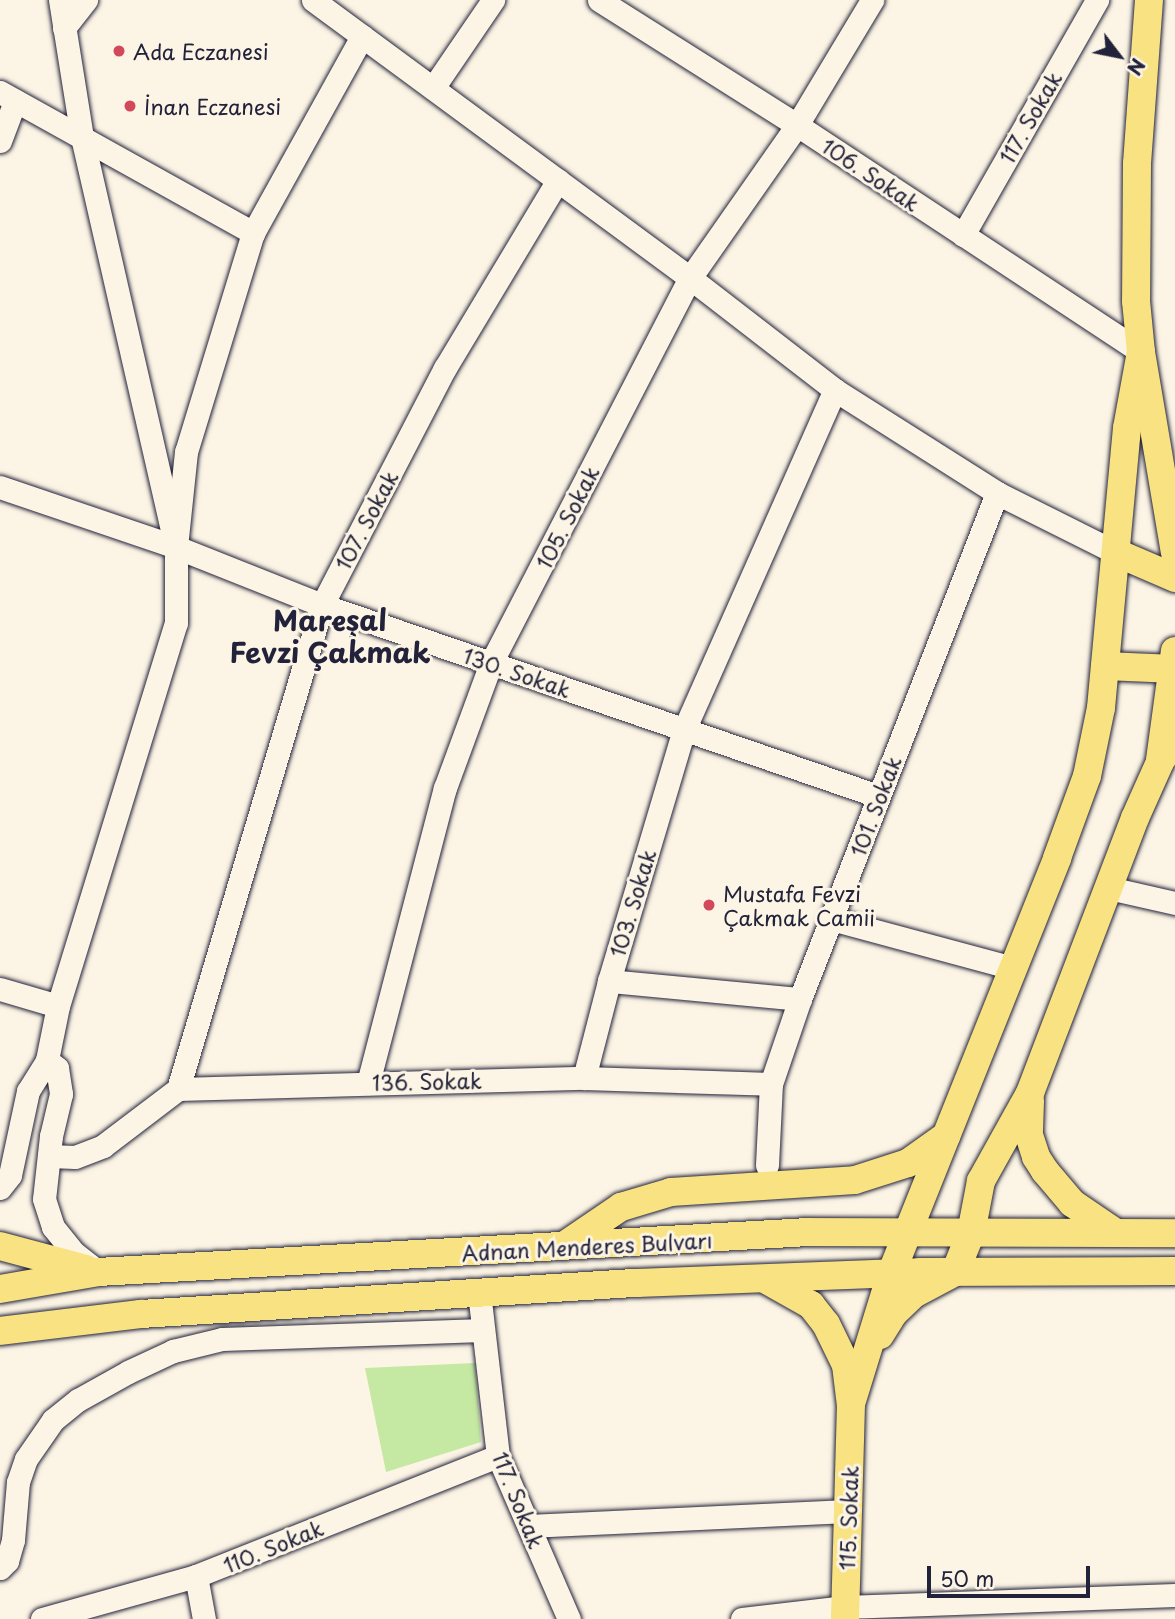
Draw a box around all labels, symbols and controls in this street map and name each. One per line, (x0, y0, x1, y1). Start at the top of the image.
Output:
north arrow (1084, 21, 1154, 91)
place label: Ada Eczanesi (133, 38, 266, 64)
marker: Ada Eczanesi (111, 43, 127, 59)
text: N (1121, 53, 1153, 81)
street label: 117. Sokak (993, 66, 1067, 168)
place label: İnan Eczanesi (144, 93, 281, 119)
marker: İnan Eczanesi (122, 98, 138, 114)
street label: 106. Sokak (817, 132, 925, 216)
street label: 105. Sokak (530, 461, 604, 573)
street label: 107. Sokak (329, 466, 403, 574)
district label: Mareşal Fevzi Çakmak (229, 603, 431, 669)
street label: 130. Sokak (460, 642, 574, 702)
street label: 101. Sokak (844, 751, 906, 861)
street label: 103. Sokak (604, 846, 660, 960)
place label: Mustafa Fevzi Çakmak Camii (723, 880, 875, 930)
marker: Mustafa Fevzi Çakmak Camii (701, 897, 717, 913)
street label: 136. Sokak (371, 1067, 483, 1095)
street label: Adnan Menderes Bulvarı (461, 1227, 713, 1265)
street label: 117. Sokak (488, 1447, 550, 1553)
street label: 115. Sokak (834, 1464, 862, 1572)
street label: 110. Sokak (218, 1514, 328, 1578)
scale bar (930, 1552, 1093, 1596)
text: 50 m (940, 1562, 994, 1594)

